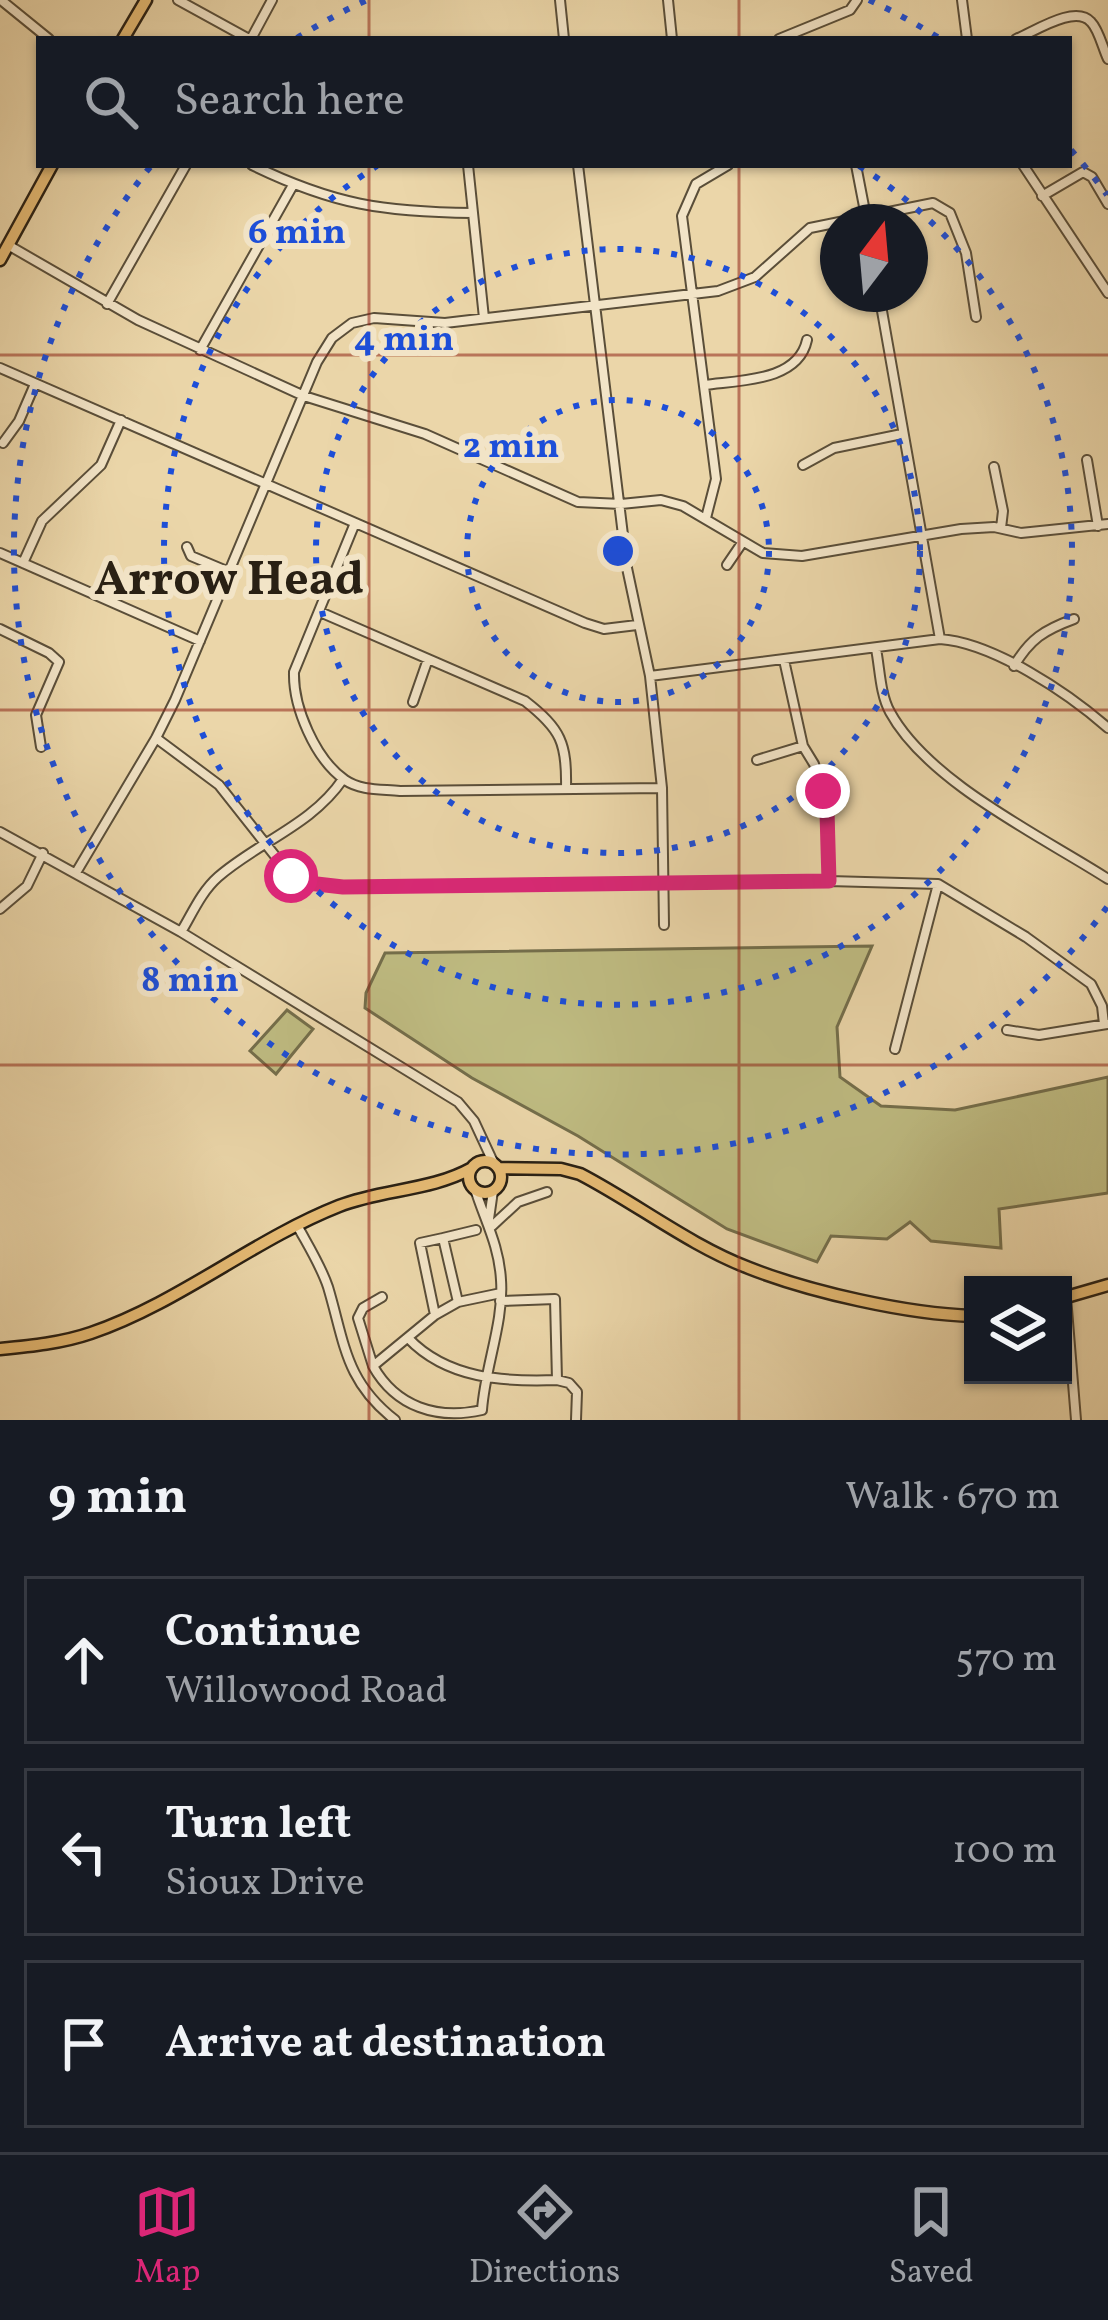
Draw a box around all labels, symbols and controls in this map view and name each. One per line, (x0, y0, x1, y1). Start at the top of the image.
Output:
search box (36, 36, 1072, 168)
icon: search (78, 69, 144, 135)
text: Search here (174, 71, 405, 134)
north arrow (820, 204, 928, 312)
text: 6 min (248, 209, 346, 259)
text: 4 min (354, 316, 454, 366)
text: 2 min (462, 423, 560, 473)
centre of rings (597, 530, 639, 572)
district label: Arrow Head (94, 548, 364, 615)
route end (796, 764, 850, 818)
route start (264, 849, 318, 903)
text: 8 min (141, 957, 239, 1007)
map controls (964, 1276, 1072, 1384)
button: layers (964, 1276, 1072, 1384)
text: 9 min (48, 1463, 187, 1534)
text: Walk · 670 m (845, 1471, 1060, 1525)
text: Continue (165, 1602, 361, 1665)
icon: ahead (51, 1627, 117, 1693)
text: 570 m (955, 1633, 1057, 1687)
text: Willowood Road (165, 1665, 448, 1719)
text: Turn left (165, 1794, 351, 1857)
icon: left (51, 1819, 117, 1885)
text: 100 m (952, 1825, 1057, 1879)
text: Sioux Drive (165, 1857, 364, 1911)
icon: arrive (51, 2011, 117, 2077)
text: Arrive at destination (165, 2013, 606, 2076)
tab: Map (134, 2179, 200, 2297)
tab: Directions (469, 2179, 620, 2297)
tab: Saved (889, 2179, 974, 2297)

